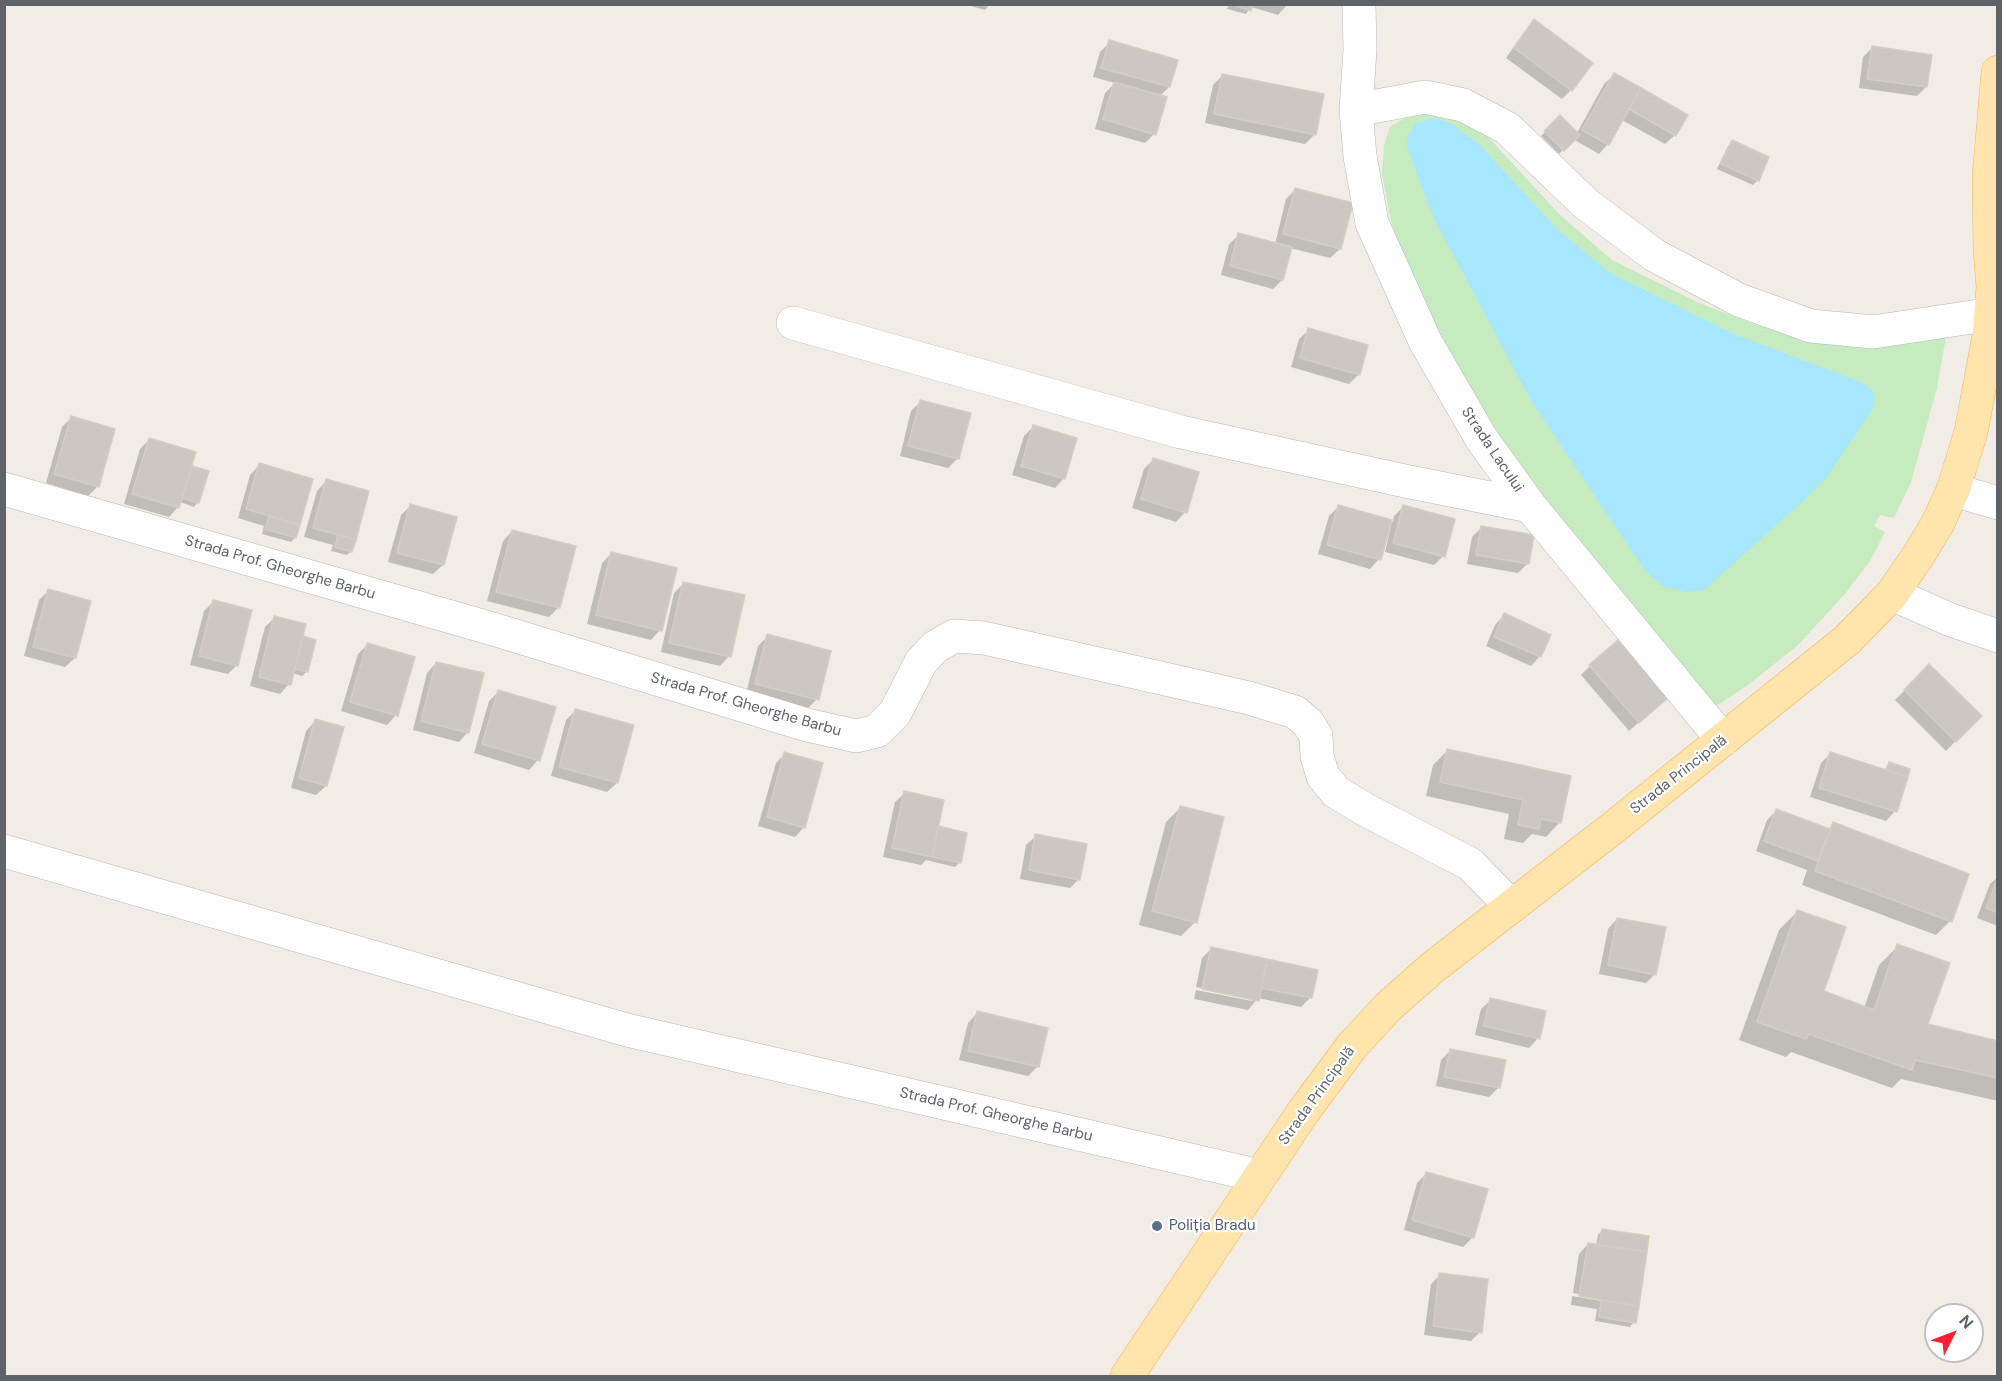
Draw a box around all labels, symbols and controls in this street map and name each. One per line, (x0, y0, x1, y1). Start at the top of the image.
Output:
street label: Strada Lacului (1457, 404, 1527, 496)
street label: Strada Prof. Gheorghe Barbu (183, 532, 377, 604)
street label: Strada Prof. Gheorghe Barbu (649, 669, 843, 741)
street label: Strada Principală (1627, 732, 1731, 818)
street label: Strada Principală (1275, 1043, 1359, 1149)
street label: Strada Prof. Gheorghe Barbu (898, 1084, 1094, 1146)
place label: Poliția Bradu (1169, 1217, 1255, 1235)
marker: Poliția Bradu (1150, 1219, 1164, 1233)
north arrow (1924, 1303, 1984, 1363)
text: N (1955, 1311, 1978, 1333)

